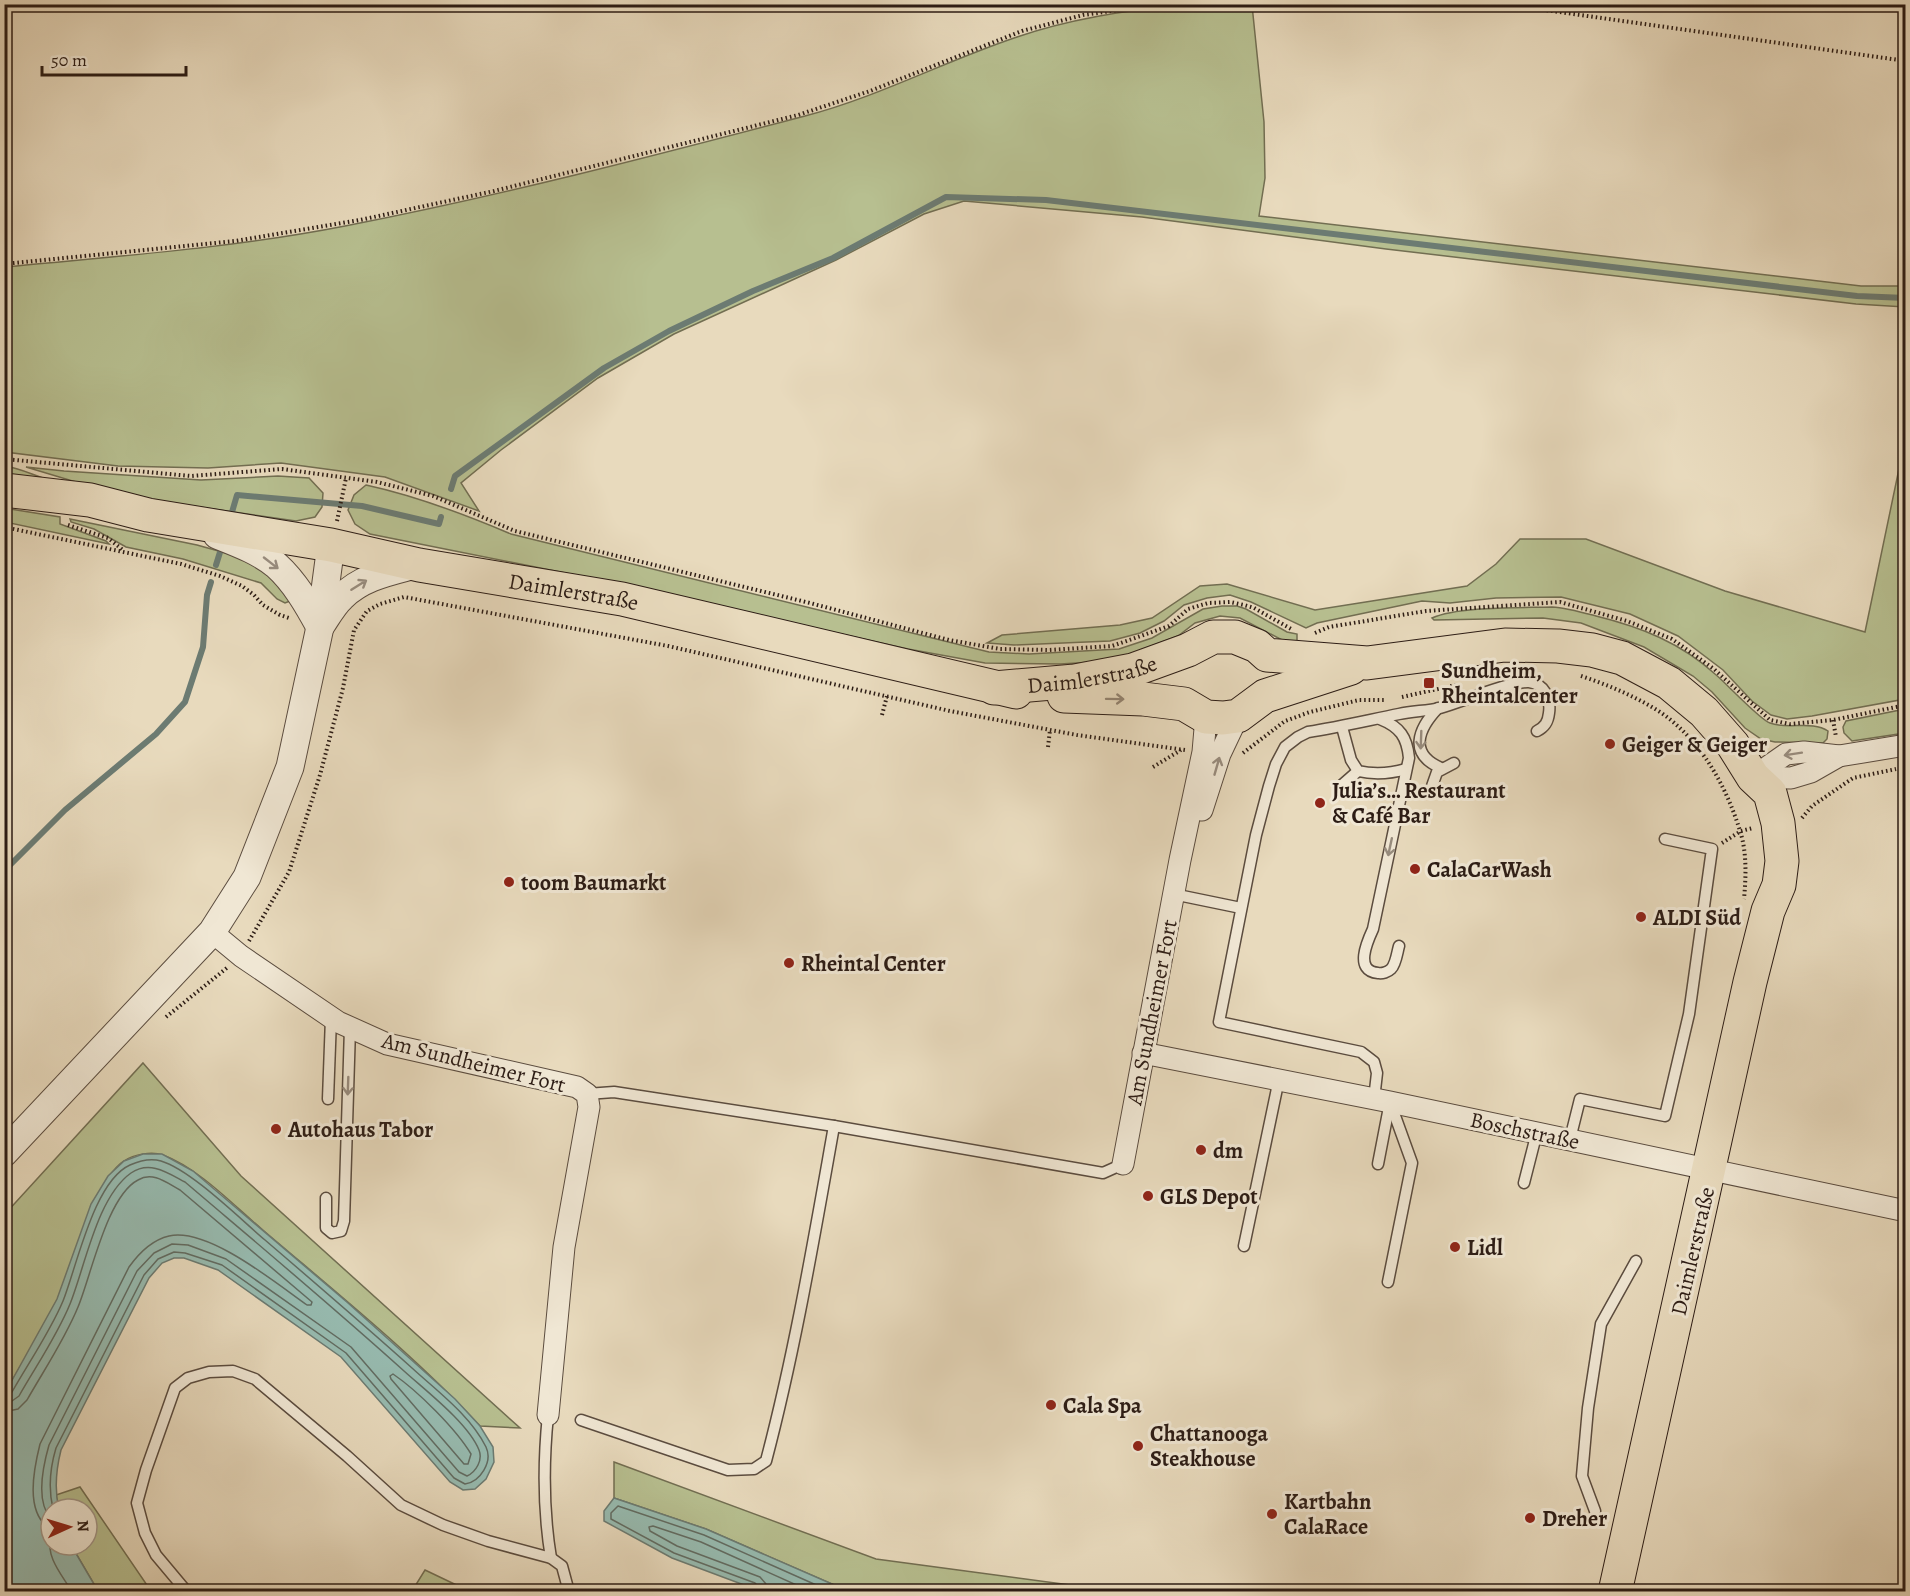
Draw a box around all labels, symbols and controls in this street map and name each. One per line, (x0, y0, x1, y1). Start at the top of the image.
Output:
scale bar (42, 39, 186, 77)
text: 50 m (51, 48, 87, 72)
one-way arrow (263, 557, 279, 570)
street label: Daimlerstraße (506, 566, 641, 618)
one-way arrow (350, 579, 367, 591)
street label: Daimlerstraße (1026, 649, 1161, 701)
place label: Sundheim, Rheintalcenter (1441, 656, 1578, 711)
marker: Sundheim, Rheintalcenter (1422, 676, 1436, 690)
one-way arrow (1104, 693, 1124, 704)
one-way arrow (1415, 730, 1427, 749)
place label: Geiger & Geiger (1622, 730, 1767, 760)
marker: Geiger & Geiger (1603, 737, 1617, 751)
one-way arrow (1784, 749, 1803, 760)
one-way arrow (1211, 757, 1223, 776)
place label: Julia’s… Restaurant & Café Bar (1332, 776, 1506, 831)
marker: Julia’s… Restaurant & Café Bar (1313, 796, 1327, 810)
one-way arrow (1384, 837, 1395, 856)
place label: CalaCarWash (1427, 855, 1552, 885)
marker: CalaCarWash (1408, 862, 1422, 876)
place label: toom Baumarkt (521, 868, 667, 898)
marker: toom Baumarkt (502, 875, 516, 889)
place label: ALDI Süd (1652, 903, 1741, 933)
marker: ALDI Süd (1634, 910, 1648, 924)
street label: Am Sundheimer Fort (1119, 917, 1185, 1108)
place label: Rheintal Center (801, 949, 946, 979)
marker: Rheintal Center (782, 956, 796, 970)
street label: Am Sundheimer Fort (378, 1025, 569, 1100)
one-way arrow (343, 1076, 354, 1096)
street label: Boschstraße (1467, 1105, 1582, 1157)
place label: Autohaus Tabor (287, 1115, 433, 1145)
marker: Autohaus Tabor (269, 1122, 283, 1136)
place label: dm (1213, 1136, 1243, 1166)
marker: dm (1194, 1143, 1208, 1157)
place label: GLS Depot (1160, 1182, 1258, 1212)
street label: Daimlerstraße (1664, 1184, 1722, 1319)
marker: GLS Depot (1141, 1189, 1155, 1203)
place label: Lidl (1467, 1233, 1503, 1263)
marker: Lidl (1448, 1240, 1462, 1254)
place label: Cala Spa (1063, 1391, 1142, 1421)
marker: Cala Spa (1044, 1398, 1058, 1412)
place label: Chattanooga Steakhouse (1150, 1419, 1268, 1474)
marker: Chattanooga Steakhouse (1131, 1439, 1145, 1453)
place label: Kartbahn CalaRace (1284, 1487, 1371, 1542)
north arrow (39, 1497, 99, 1557)
place label: Dreher (1542, 1504, 1607, 1534)
marker: Kartbahn CalaRace (1265, 1507, 1279, 1521)
marker: Dreher (1523, 1511, 1537, 1525)
text: N (72, 1519, 94, 1533)

